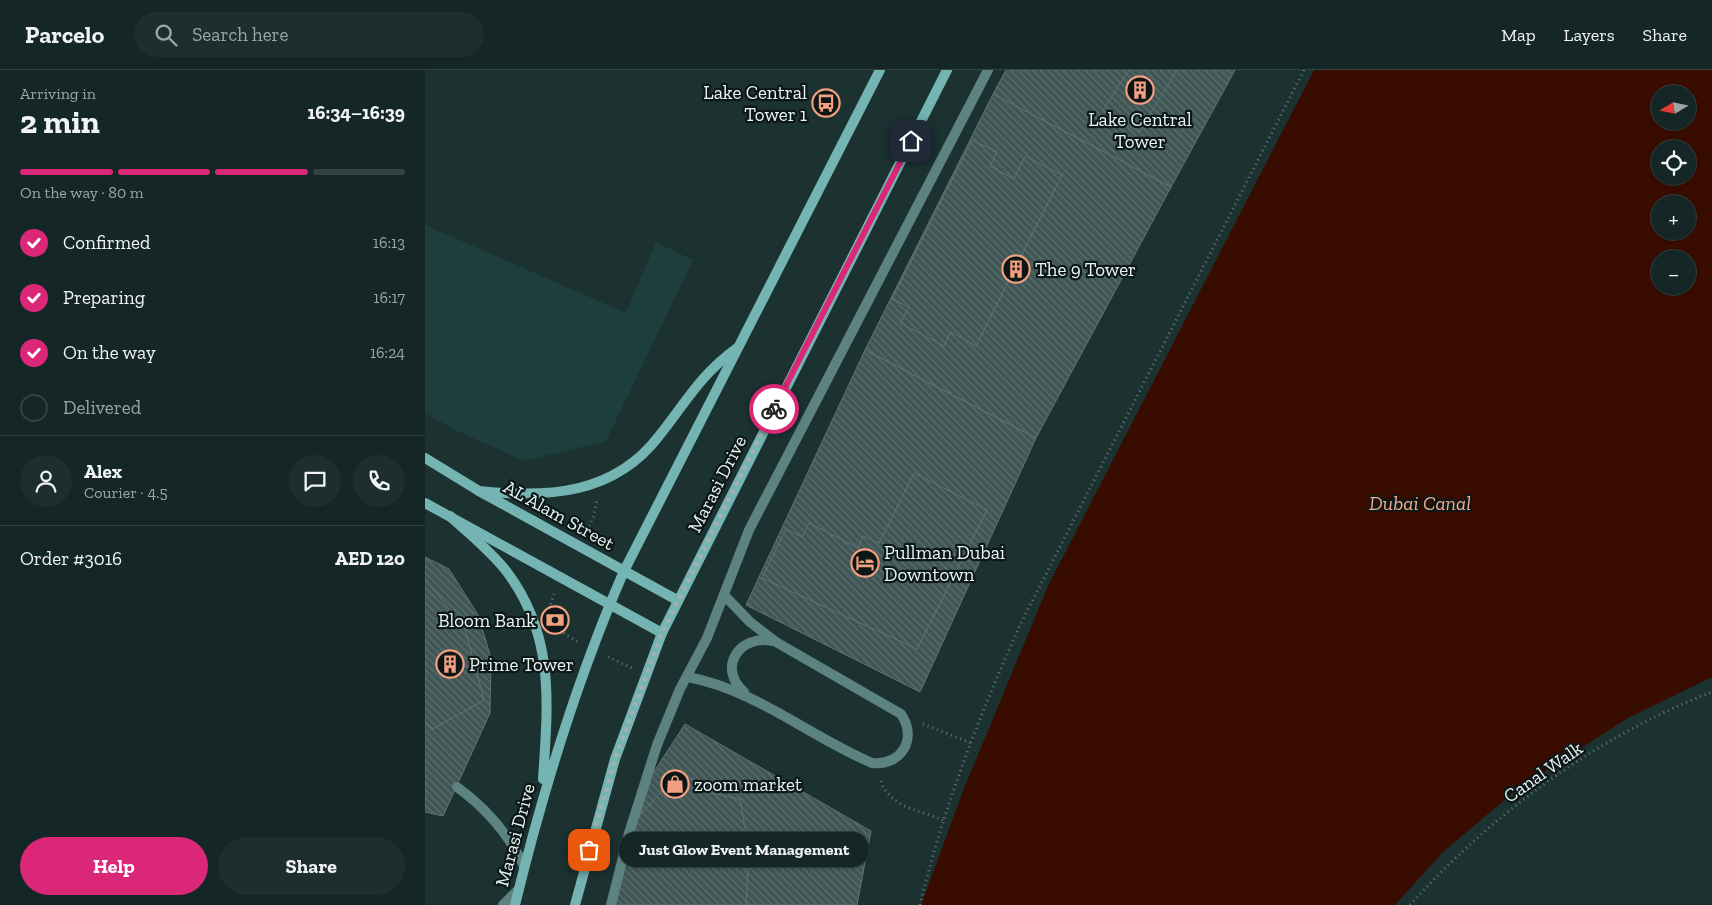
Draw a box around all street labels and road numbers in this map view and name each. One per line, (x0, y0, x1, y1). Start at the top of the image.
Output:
street label: Marasi Drive (683, 432, 751, 536)
street label: AL Alam Street (500, 475, 618, 555)
street label: Canal Walk (1499, 736, 1587, 808)
street label: Marasi Drive (490, 781, 540, 889)

